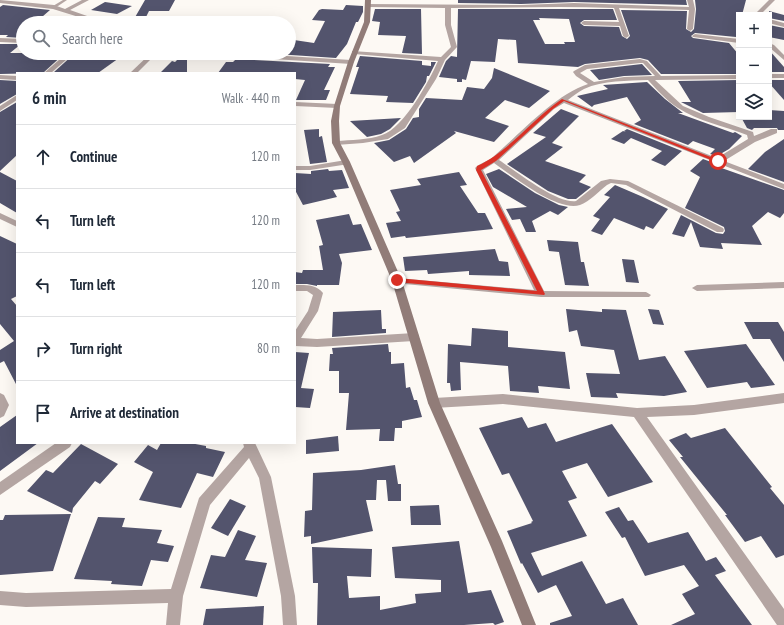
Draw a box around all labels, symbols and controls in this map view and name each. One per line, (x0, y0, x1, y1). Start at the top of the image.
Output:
map controls (736, 12, 772, 120)
button: + (736, 12, 772, 48)
search box (16, 16, 296, 60)
icon: search (30, 27, 52, 49)
text: Search here (62, 29, 123, 48)
button: − (736, 48, 772, 84)
button: layers (736, 84, 772, 120)
text: 6 min (32, 87, 66, 109)
text: Walk · 440 m (222, 90, 280, 107)
icon: ahead (32, 146, 54, 168)
text: Continue (70, 147, 117, 166)
text: 120 m (251, 148, 280, 165)
route start (709, 152, 727, 170)
icon: left (32, 210, 54, 232)
text: Turn left (70, 211, 115, 230)
text: 120 m (251, 212, 280, 229)
route end (388, 271, 406, 289)
icon: left (32, 274, 54, 296)
text: Turn left (70, 275, 115, 294)
text: 120 m (251, 276, 280, 293)
icon: right (32, 338, 54, 360)
text: Turn right (70, 339, 122, 358)
text: 80 m (257, 340, 280, 357)
icon: arrive (32, 402, 54, 424)
text: Arrive at destination (70, 403, 179, 422)

